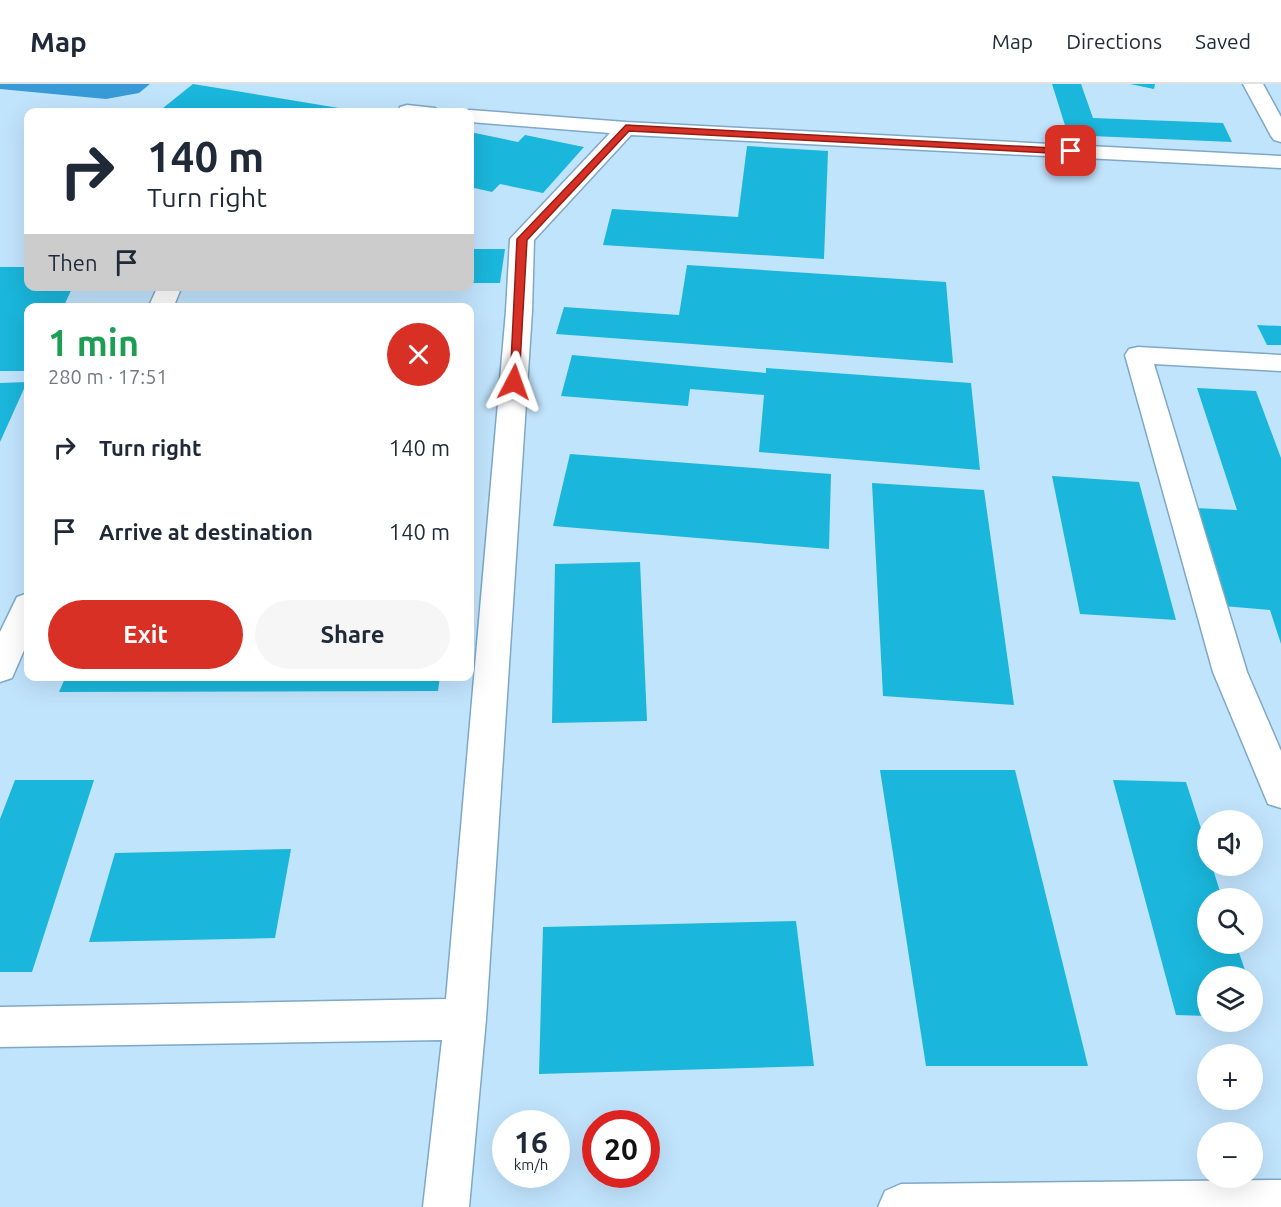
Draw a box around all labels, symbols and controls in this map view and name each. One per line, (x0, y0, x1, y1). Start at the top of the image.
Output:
text: Map (30, 26, 87, 57)
text: Map (992, 29, 1033, 53)
text: Directions (1066, 29, 1162, 53)
text: Saved (1195, 29, 1251, 53)
pin (1045, 125, 1096, 176)
icon: right (48, 132, 126, 210)
text: 140 m (147, 133, 264, 180)
icon: arrive (1054, 134, 1087, 167)
text: Turn right (147, 182, 267, 212)
icon: arrive (110, 246, 143, 279)
text: Then (48, 250, 98, 275)
text: 1 min (48, 322, 139, 363)
button: close (387, 323, 450, 386)
position arrow (482, 350, 546, 414)
text: 280 m · 17:51 (48, 365, 168, 388)
icon: right (48, 431, 81, 464)
text: Turn right (99, 435, 201, 460)
text: 140 m (389, 435, 450, 460)
icon: arrive (48, 515, 81, 548)
text: Arrive at destination (99, 519, 313, 544)
text: 140 m (389, 519, 450, 544)
button: Exit (48, 600, 243, 669)
button: Share (255, 600, 450, 669)
map controls (1197, 810, 1263, 1188)
button: sound (1197, 810, 1263, 876)
button: search (1197, 888, 1263, 954)
button: layers (1197, 966, 1263, 1032)
button: + (1197, 1044, 1263, 1110)
speed limit sign: 20 (582, 1110, 660, 1188)
button: − (1197, 1122, 1263, 1188)
text: 16 (514, 1125, 548, 1159)
text: km/h (514, 1156, 548, 1173)

